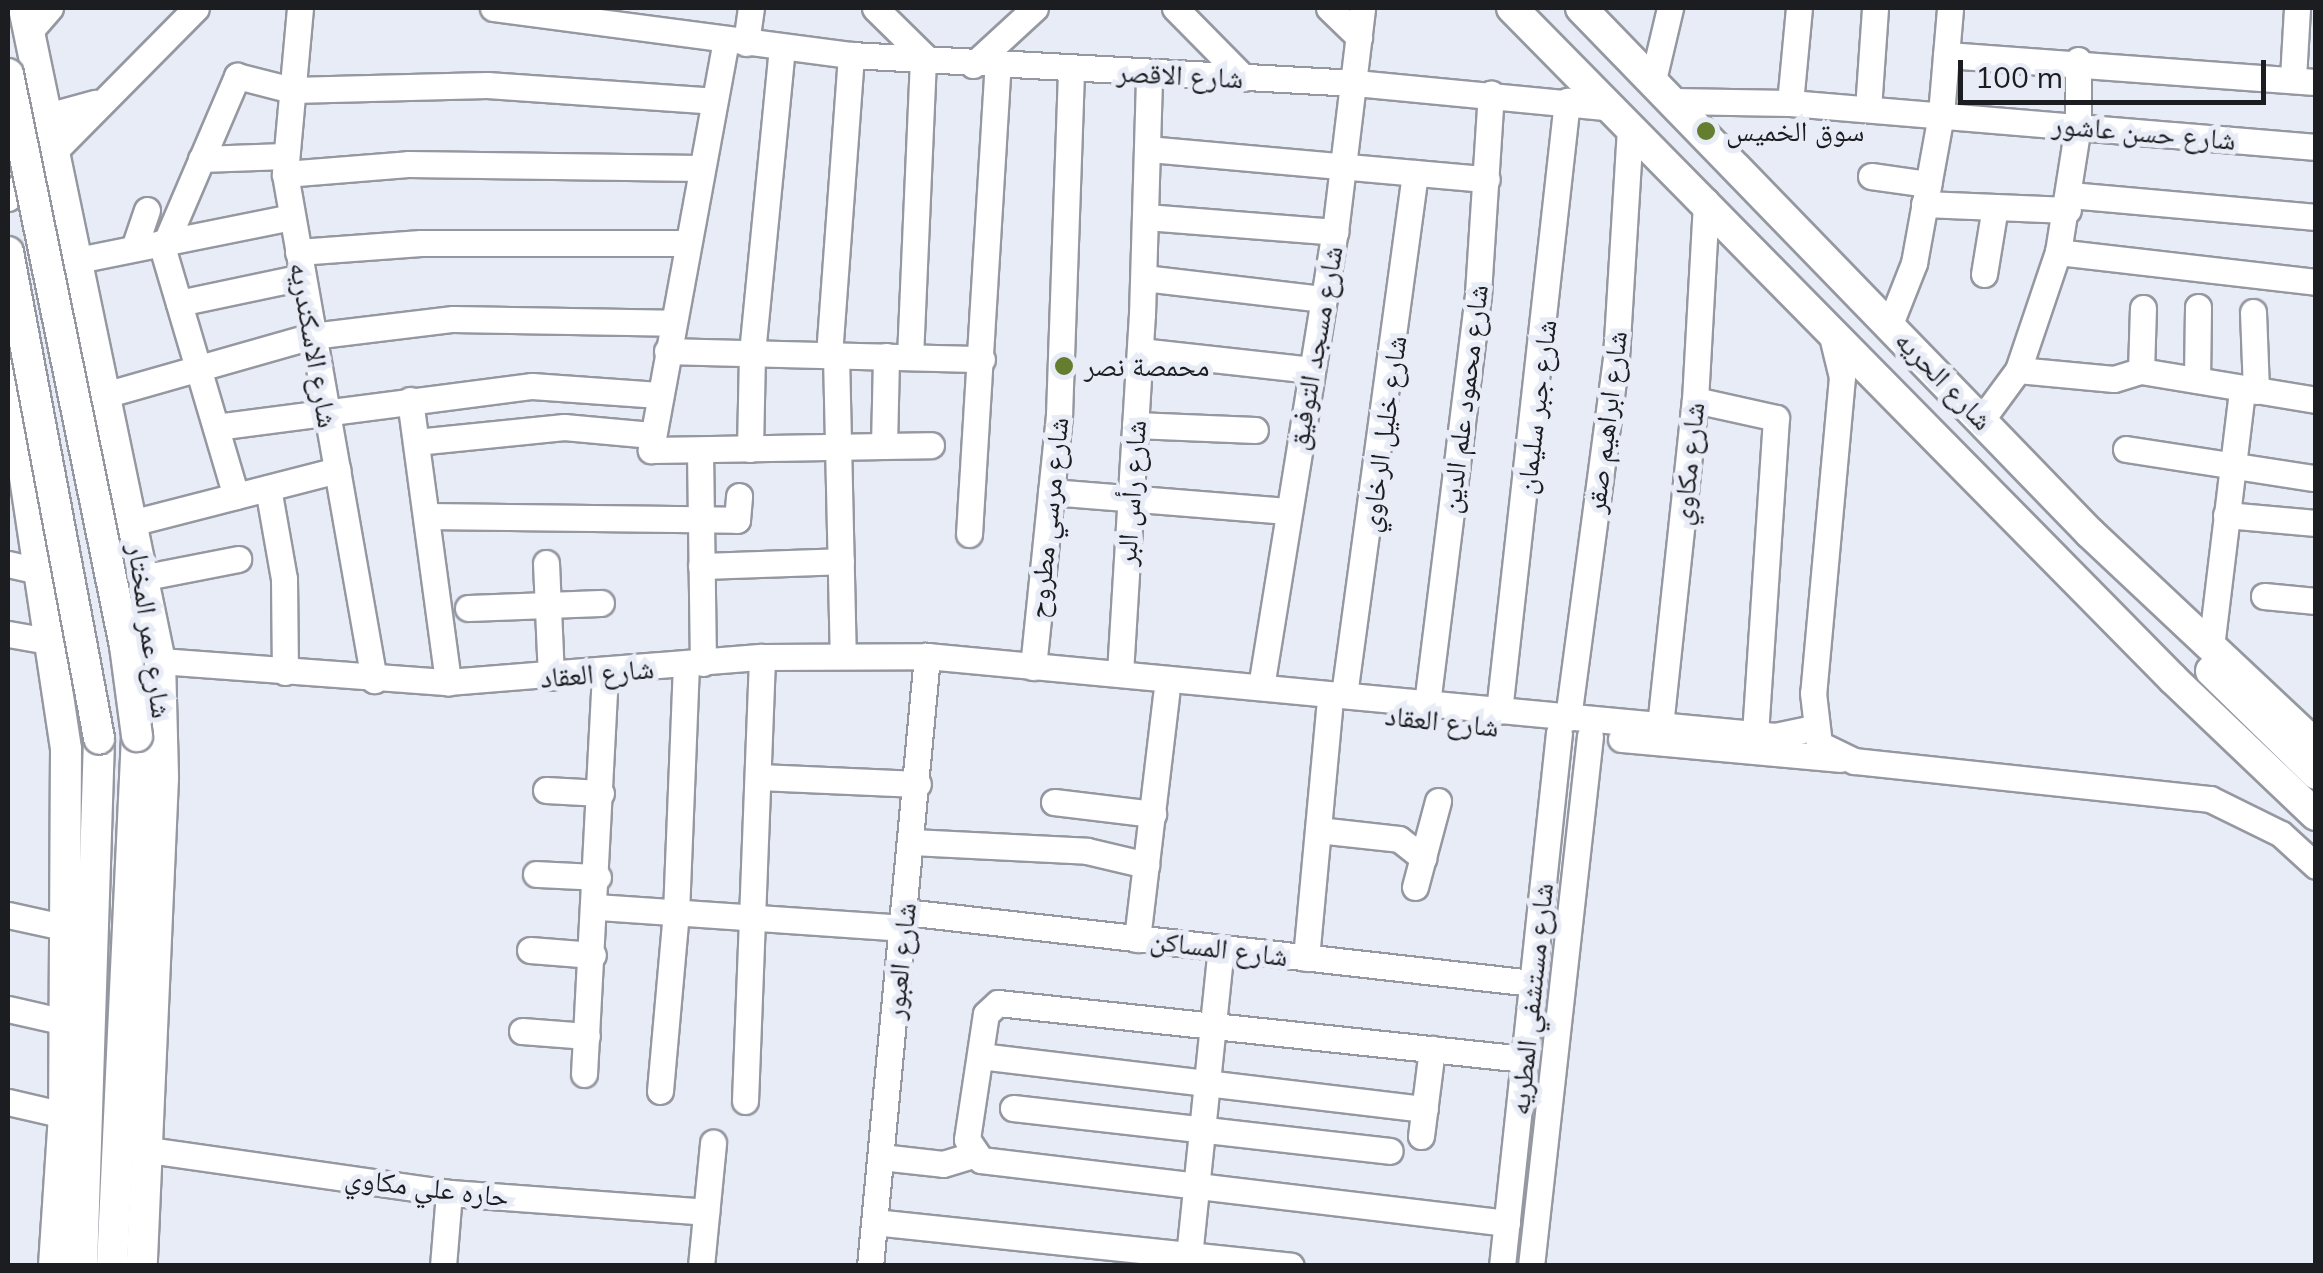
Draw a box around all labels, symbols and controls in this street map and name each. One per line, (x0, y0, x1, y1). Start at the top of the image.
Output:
scale bar (1963, 40, 2270, 102)
street label: شارع الاقصر (1116, 55, 1244, 95)
text: 100 m (1975, 58, 2063, 96)
street label: شارع حسن عاشور (2051, 107, 2237, 157)
place label: سوق الخميس (1726, 114, 1864, 148)
marker: سوق الخميس (1695, 120, 1717, 142)
street label: شارع مسجد التوفيق (1281, 243, 1349, 453)
street label: شارع الاسكندريه (283, 260, 345, 430)
street label: شارع محمود علم الدين (1433, 283, 1495, 515)
street label: شارع جبر سليمان (1509, 318, 1563, 496)
street label: شارع الحريه (1888, 323, 2000, 437)
street label: شارع ابراهيم صقر (1578, 329, 1634, 515)
street label: شارع خليل الرخاوي (1353, 333, 1413, 535)
place label: محمصة نصر (1084, 349, 1210, 383)
marker: محمصة نصر (1053, 355, 1075, 377)
street label: شارع مكاوي (1665, 401, 1711, 527)
street label: شارع مرسي مطروح (1021, 416, 1075, 620)
street label: شارع رأس البر (1109, 419, 1153, 567)
street label: شارع عمر المختار (121, 542, 179, 720)
street label: شارع العقاد (539, 651, 655, 695)
street label: شارع العقاد (1383, 698, 1501, 744)
street label: شارع مستشفي المطريه (1502, 881, 1560, 1117)
street label: شارع العبور (877, 901, 923, 1021)
street label: شارع المساكن (1148, 923, 1290, 973)
street label: حاره علي مكاوي (343, 1160, 511, 1214)

